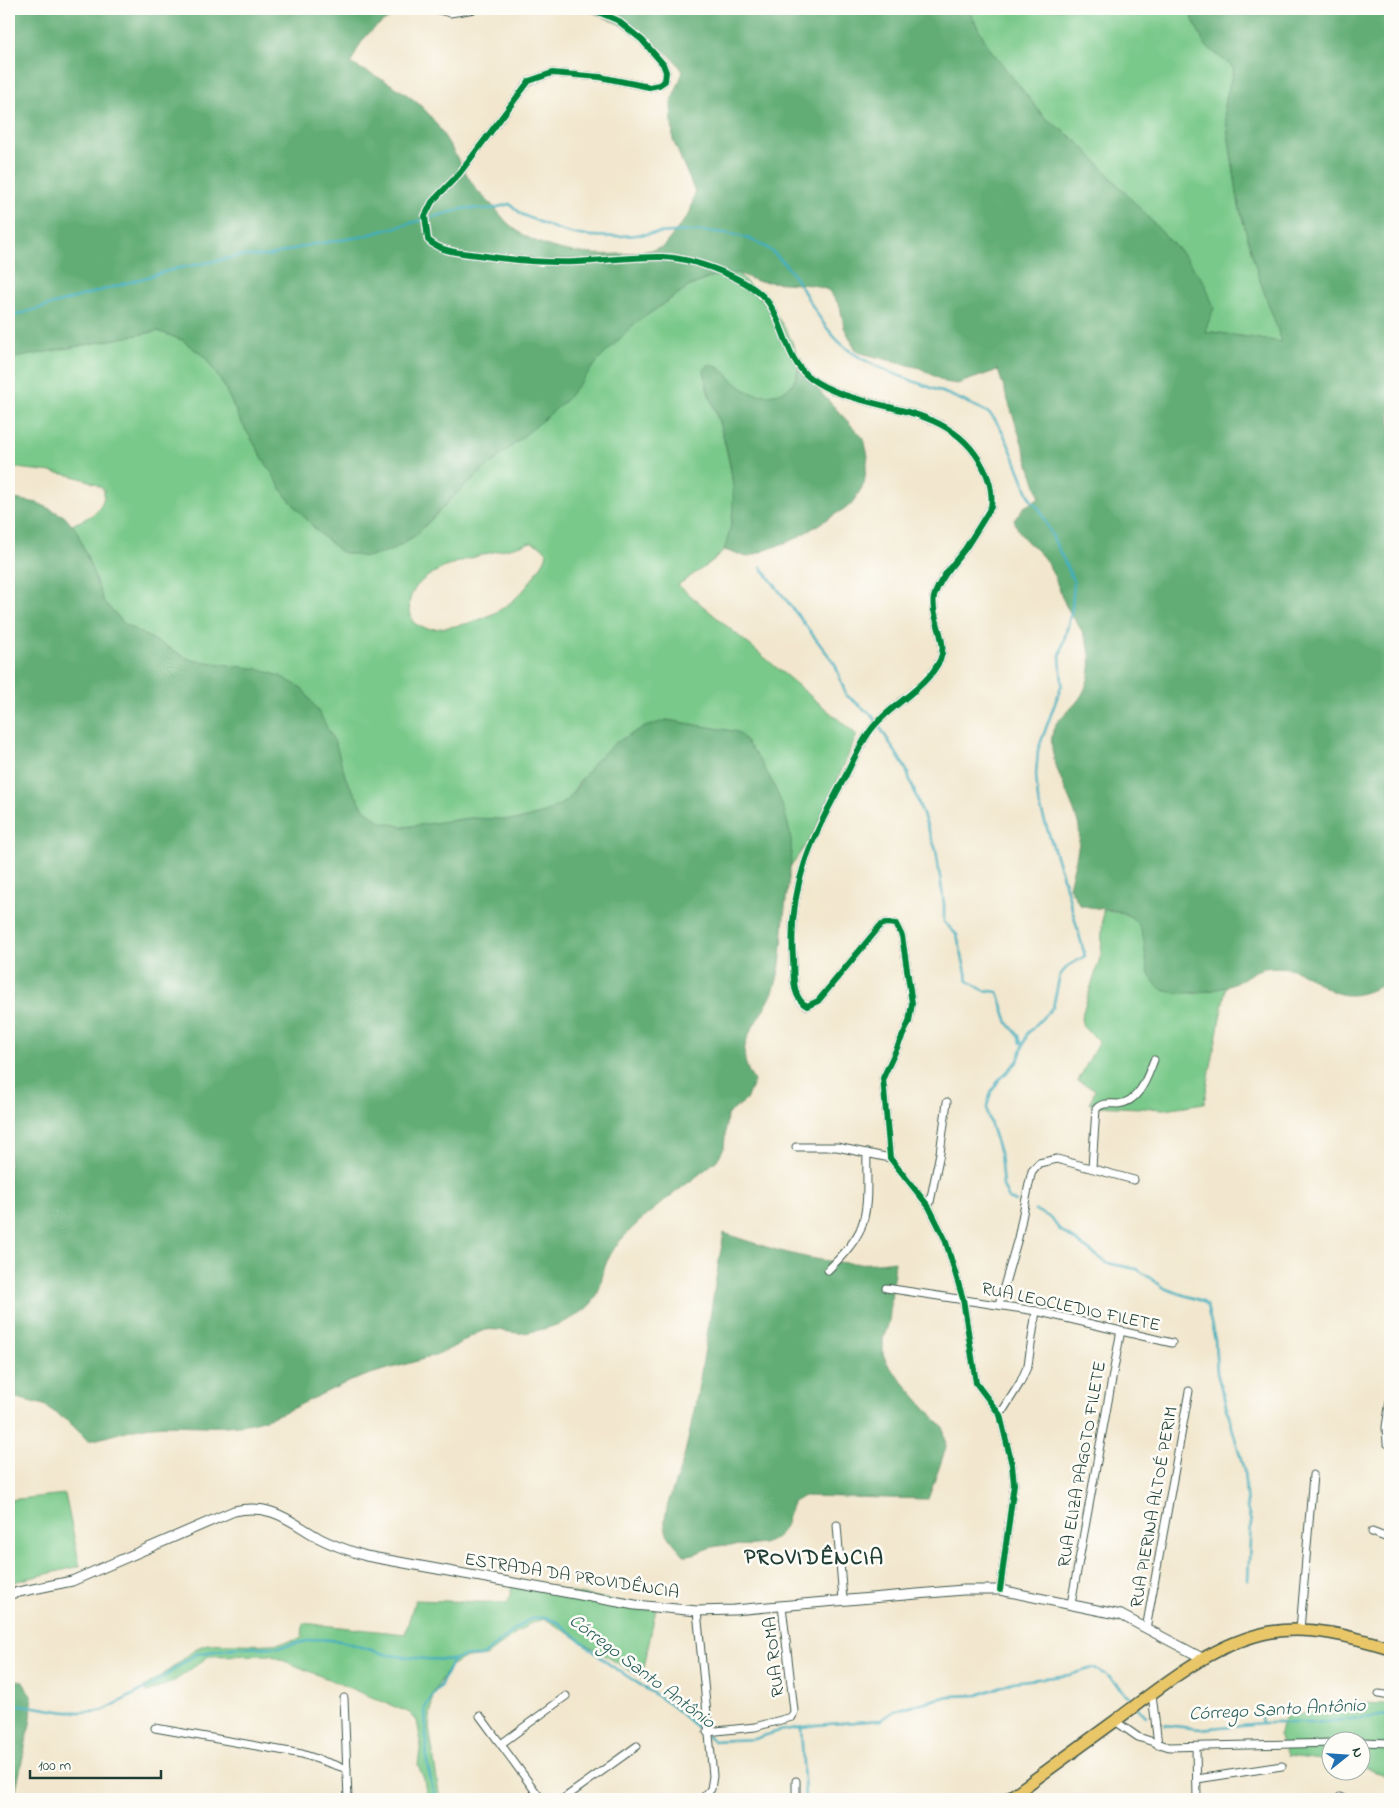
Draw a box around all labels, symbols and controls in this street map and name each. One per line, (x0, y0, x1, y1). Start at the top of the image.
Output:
street label: RUA LEOCLEDIO FILETE (979, 1276, 1162, 1340)
street label: RUA ELIZA PAGOTO FILETE (1052, 1359, 1114, 1569)
street label: RUA PIERINA ALTOÉ PERIM (1124, 1405, 1185, 1610)
district label: PROVIDÊNCIA (744, 1543, 884, 1575)
street label: ESTRADA DA PROVIDÊNCIA (463, 1547, 681, 1607)
water label: Córrego Santo Antônio (562, 1608, 721, 1737)
street label: RUA ROMA (758, 1615, 792, 1698)
water label: Córrego Santo Antônio (1188, 1692, 1367, 1730)
north arrow (1322, 1730, 1372, 1780)
text: N (1346, 1745, 1368, 1760)
scale bar (30, 1748, 161, 1780)
text: 100 m (38, 1755, 71, 1777)

